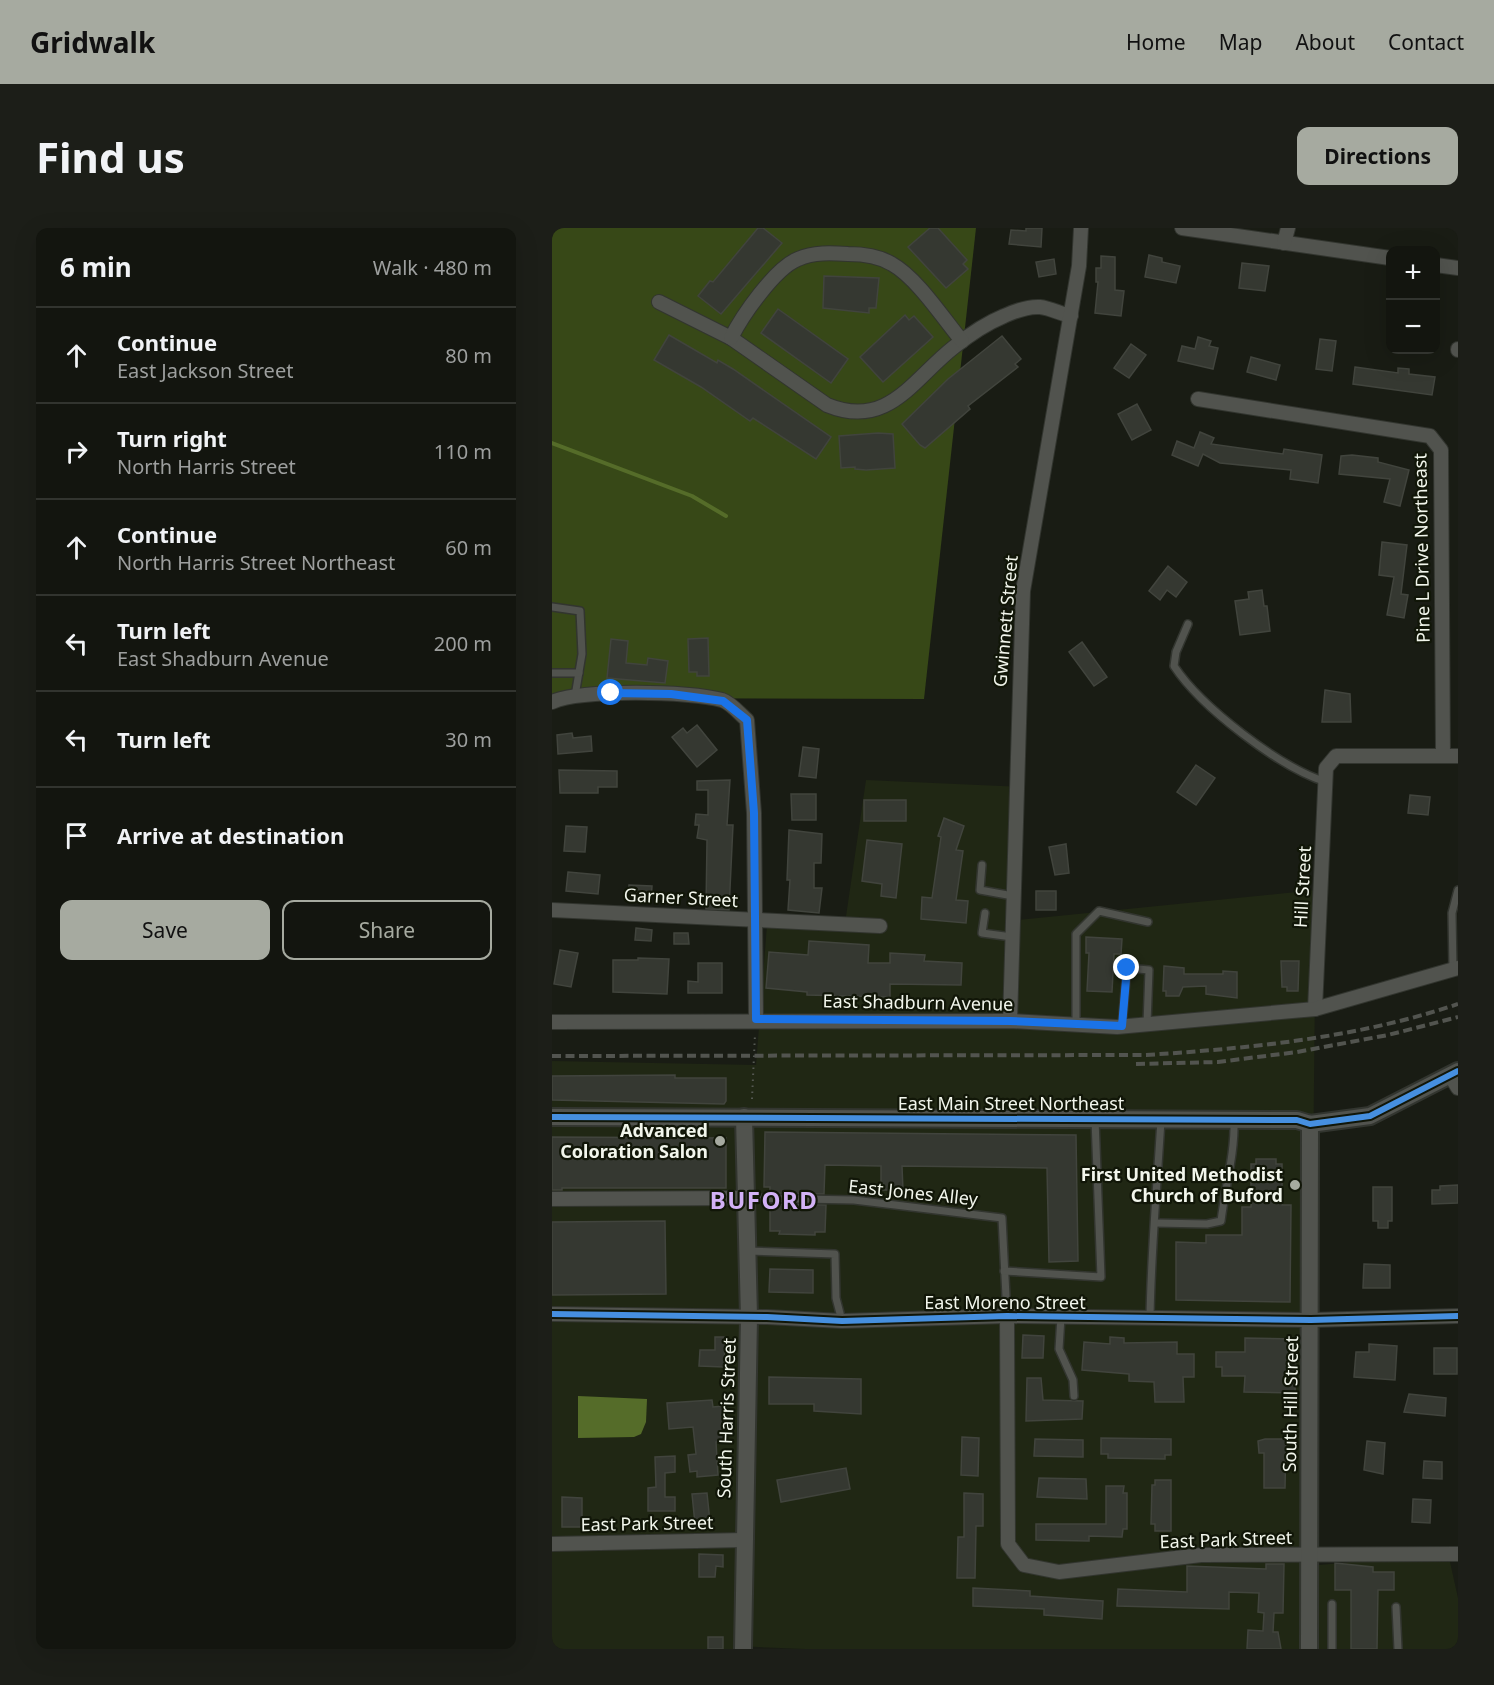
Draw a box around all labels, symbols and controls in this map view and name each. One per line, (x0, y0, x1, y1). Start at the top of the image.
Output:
text: Gridwalk (30, 23, 155, 61)
text: Home (1126, 28, 1186, 56)
text: Map (1219, 28, 1262, 56)
text: About (1295, 28, 1355, 56)
text: Contact (1388, 28, 1464, 56)
button: Directions (1297, 127, 1458, 185)
text: Find us (36, 128, 185, 185)
map controls (1386, 246, 1440, 354)
button: + (1386, 246, 1440, 300)
text: 6 min (60, 249, 132, 285)
text: Walk · 480 m (373, 254, 492, 281)
button: − (1386, 300, 1440, 354)
text: Continue (117, 327, 217, 357)
icon: ahead (60, 339, 93, 372)
text: 80 m (445, 342, 492, 369)
text: East Jackson Street (117, 357, 293, 384)
text: Turn right (117, 423, 227, 453)
icon: right (60, 435, 93, 468)
text: 110 m (434, 438, 492, 465)
street label: Pine L Drive Northeast (1407, 452, 1435, 643)
text: North Harris Street (117, 453, 296, 480)
text: Continue (117, 519, 217, 549)
icon: ahead (60, 531, 93, 564)
text: 60 m (445, 534, 492, 561)
text: North Harris Street Northeast (117, 549, 395, 576)
street label: Gwinnett Street (987, 554, 1023, 688)
text: Turn left (117, 615, 211, 645)
icon: left (60, 627, 93, 660)
text: 200 m (434, 630, 492, 657)
text: East Shadburn Avenue (117, 645, 329, 672)
route start (597, 679, 623, 705)
icon: left (60, 723, 93, 756)
text: Turn left (117, 724, 211, 754)
text: 30 m (445, 726, 492, 753)
icon: arrive (60, 819, 93, 852)
text: Arrive at destination (117, 820, 344, 850)
street label: Hill Street (1288, 845, 1316, 929)
street label: Garner Street (623, 882, 739, 912)
button: Save (60, 900, 270, 960)
button: Share (282, 900, 492, 960)
route end (1113, 954, 1139, 980)
street label: East Shadburn Avenue (822, 988, 1014, 1016)
street label: East Main Street Northeast (898, 1091, 1125, 1115)
place label: Advanced Coloration Salon (560, 1118, 708, 1163)
marker: Advanced Coloration Salon (713, 1134, 727, 1148)
place label: First United Methodist Church of Buford (1081, 1162, 1283, 1207)
street label: East Jones Alley (847, 1173, 980, 1211)
marker: First United Methodist Church of Buford (1288, 1178, 1302, 1192)
district label: BUFORD (710, 1183, 818, 1216)
street label: East Moreno Street (924, 1290, 1086, 1314)
street label: South Hill Street (1277, 1335, 1303, 1472)
street label: South Harris Street (711, 1337, 741, 1499)
street label: East Park Street (580, 1510, 714, 1536)
street label: East Park Street (1159, 1525, 1293, 1553)

